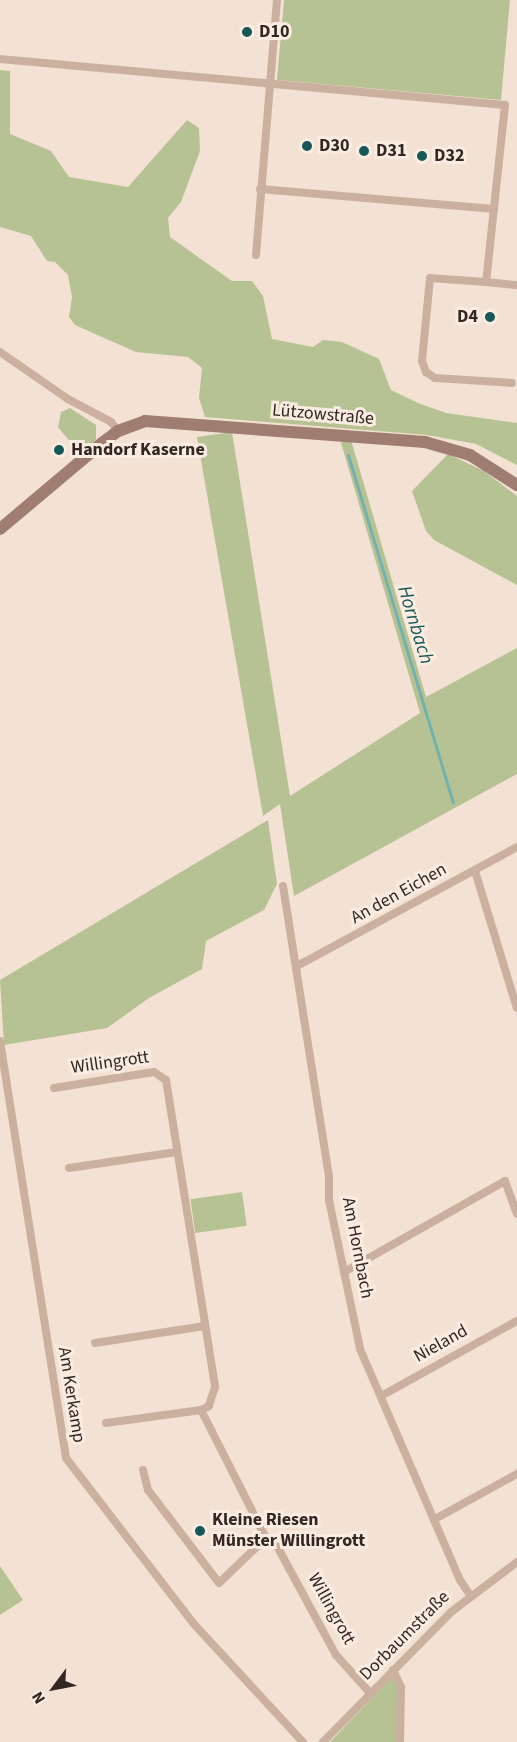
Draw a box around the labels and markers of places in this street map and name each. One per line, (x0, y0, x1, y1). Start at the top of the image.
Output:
place label: D10 (259, 21, 289, 43)
marker: D10 (240, 25, 254, 39)
place label: D30 (319, 135, 349, 157)
marker: D30 (300, 139, 314, 153)
place label: D31 (376, 140, 406, 162)
marker: D31 (357, 144, 371, 158)
place label: D32 (434, 145, 464, 167)
marker: D32 (415, 149, 429, 163)
place label: D4 (457, 306, 478, 328)
marker: D4 (483, 310, 497, 324)
place label: Handorf Kaserne (71, 439, 205, 461)
marker: Handorf Kaserne (52, 443, 66, 457)
place label: Kleine Riesen Münster Willingrott (212, 1510, 365, 1552)
marker: Kleine Riesen Münster Willingrott (193, 1524, 207, 1538)

